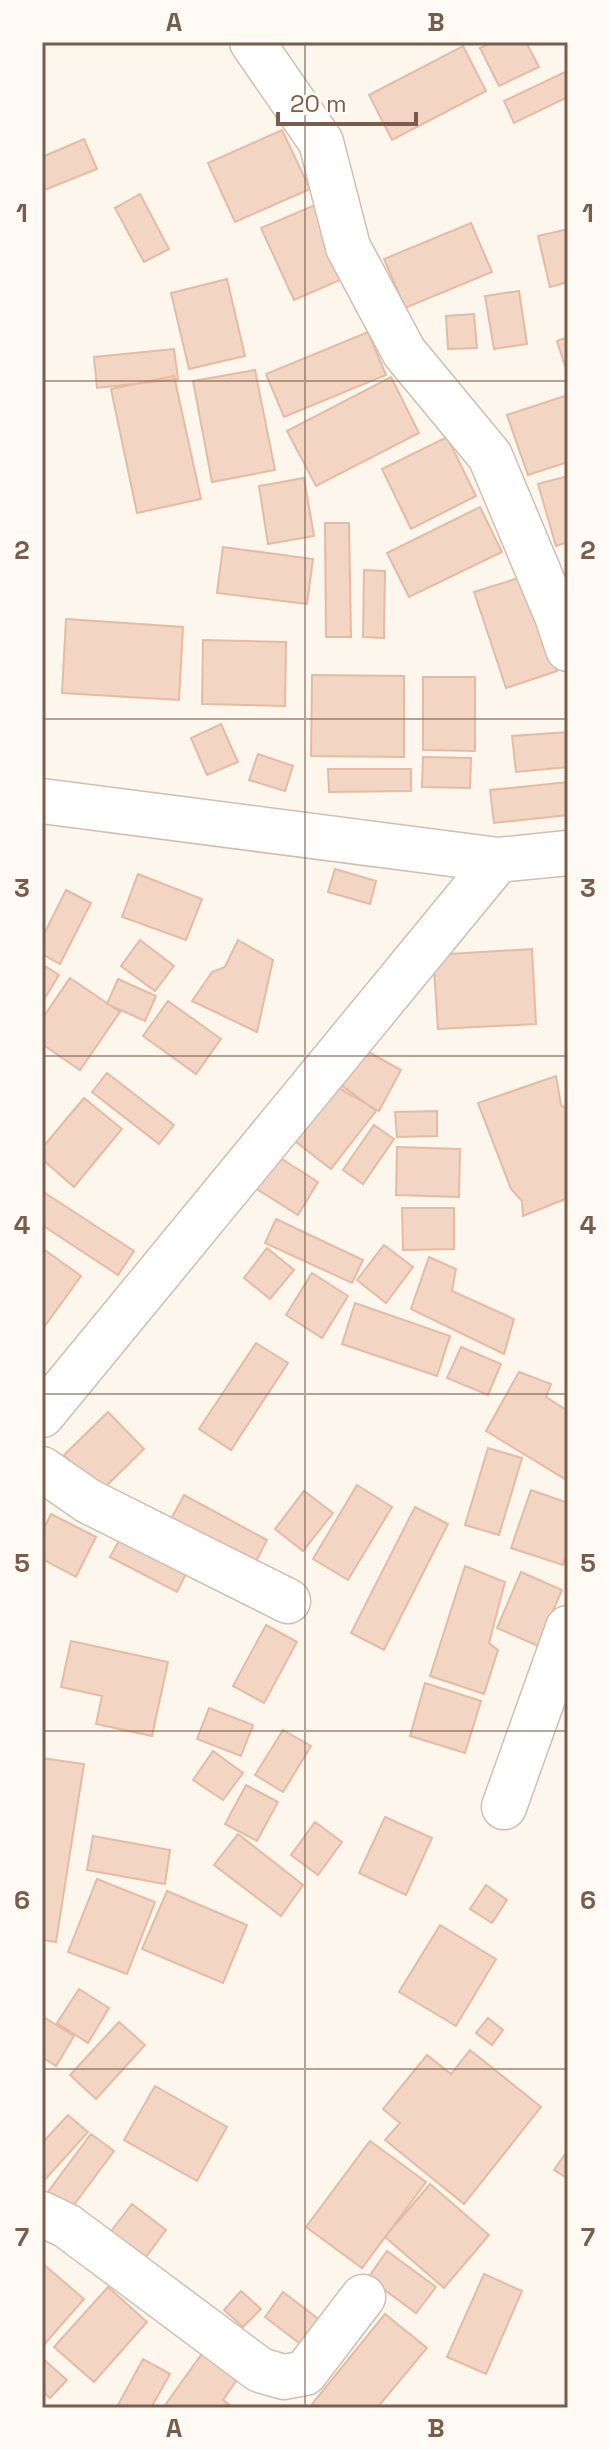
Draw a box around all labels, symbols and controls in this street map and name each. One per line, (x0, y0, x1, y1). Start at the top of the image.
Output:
text: A (166, 5, 183, 39)
text: B (427, 5, 445, 39)
scale bar (278, 76, 416, 126)
text: 20 m (290, 88, 347, 119)
text: 1 (16, 196, 28, 230)
text: 1 (582, 196, 594, 230)
text: 2 (14, 533, 30, 567)
text: 2 (580, 533, 596, 567)
text: 3 (14, 871, 30, 905)
text: 3 (580, 871, 596, 905)
text: 4 (14, 1208, 30, 1242)
text: 4 (580, 1208, 596, 1242)
text: 5 (14, 1546, 30, 1580)
text: 5 (580, 1546, 596, 1580)
text: 6 (14, 1883, 30, 1917)
text: 6 (580, 1883, 596, 1917)
text: 7 (15, 2220, 29, 2254)
text: 7 (581, 2220, 595, 2254)
text: A (166, 2411, 183, 2445)
text: B (427, 2411, 445, 2445)

